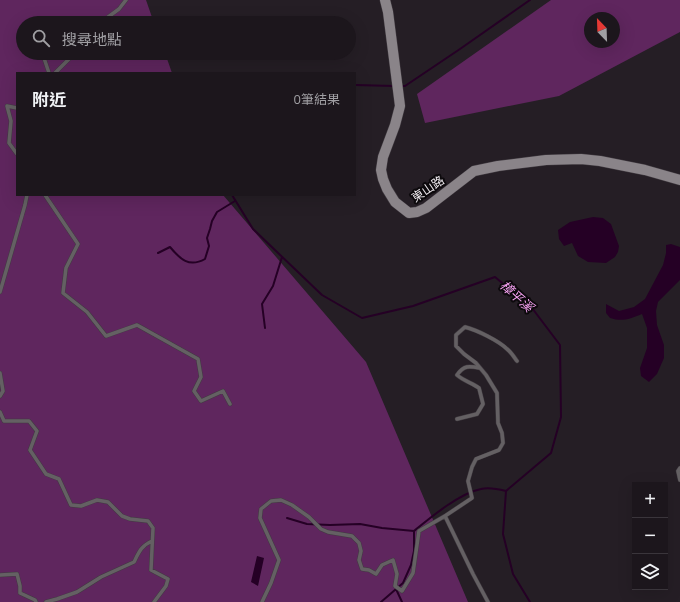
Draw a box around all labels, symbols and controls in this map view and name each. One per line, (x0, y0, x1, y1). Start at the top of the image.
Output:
north arrow (584, 12, 620, 48)
search box (16, 16, 356, 60)
icon: search (30, 27, 52, 49)
text: 搜尋地點 (62, 29, 122, 49)
text: 附近 (32, 88, 66, 111)
text: 0筆結果 (294, 90, 340, 108)
street label: 東山路 (408, 171, 447, 206)
water label: 樟平溪 (496, 276, 539, 317)
map controls (632, 482, 668, 590)
button: + (632, 482, 668, 518)
button: − (632, 518, 668, 554)
button: layers (632, 554, 668, 590)

